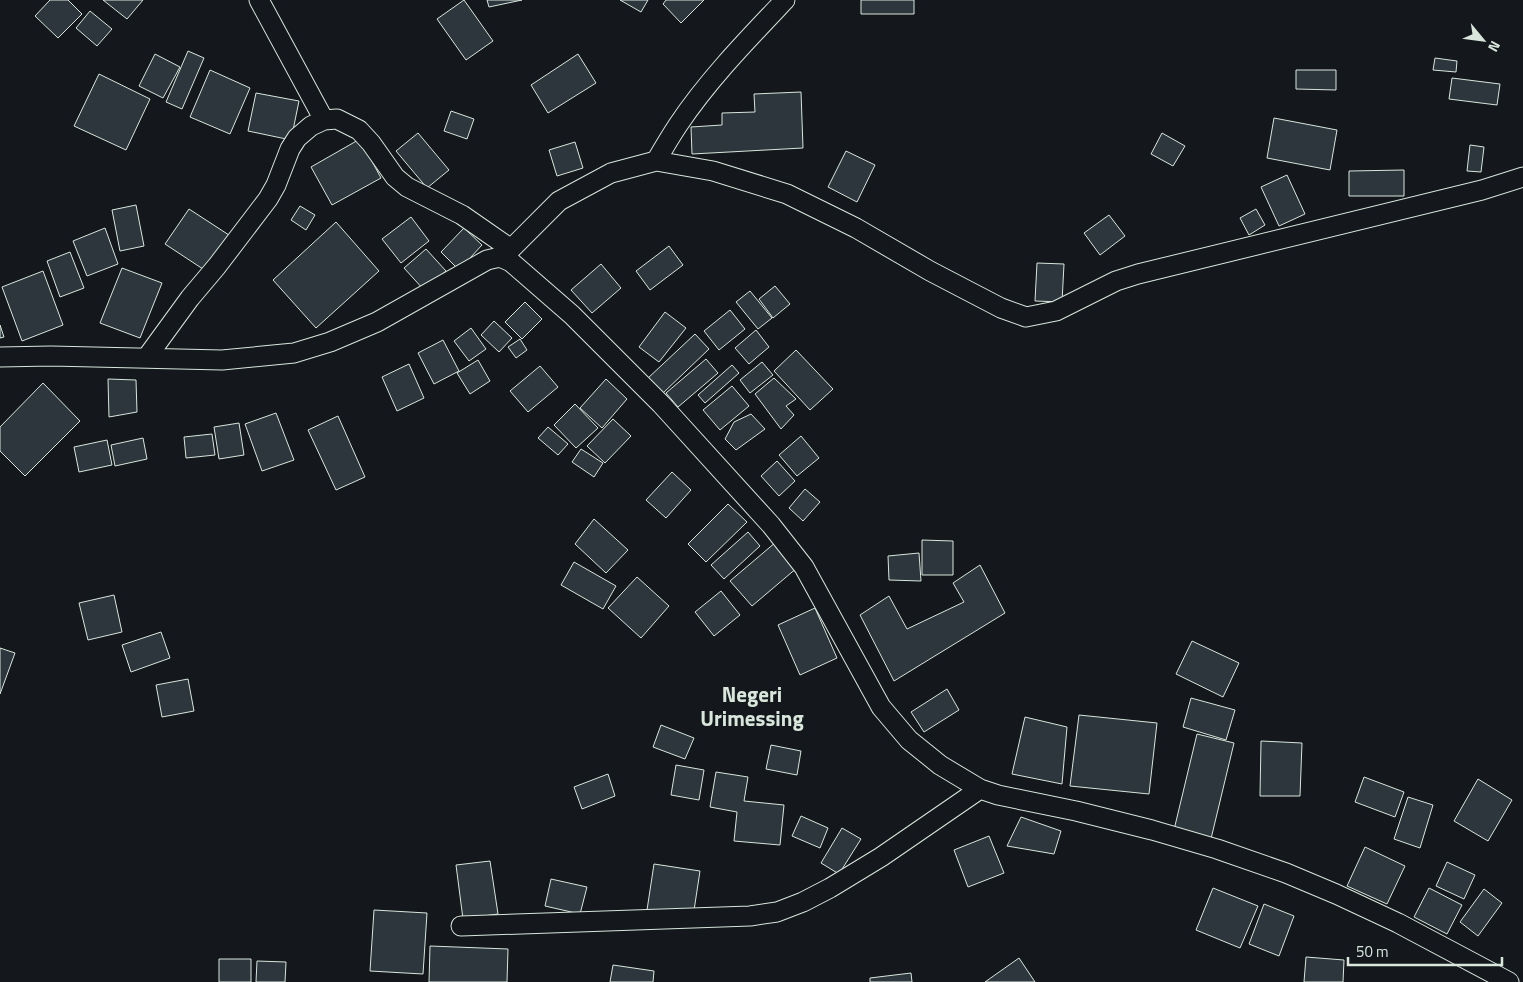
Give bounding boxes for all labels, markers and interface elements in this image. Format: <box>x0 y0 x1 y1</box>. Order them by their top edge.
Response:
north arrow <box>1458 15 1508 65</box>
text: N <box>1483 37 1506 56</box>
district label: Negeri Urimessing <box>700 678 804 734</box>
scale bar <box>1348 934 1502 966</box>
text: 50 m <box>1356 940 1389 963</box>

